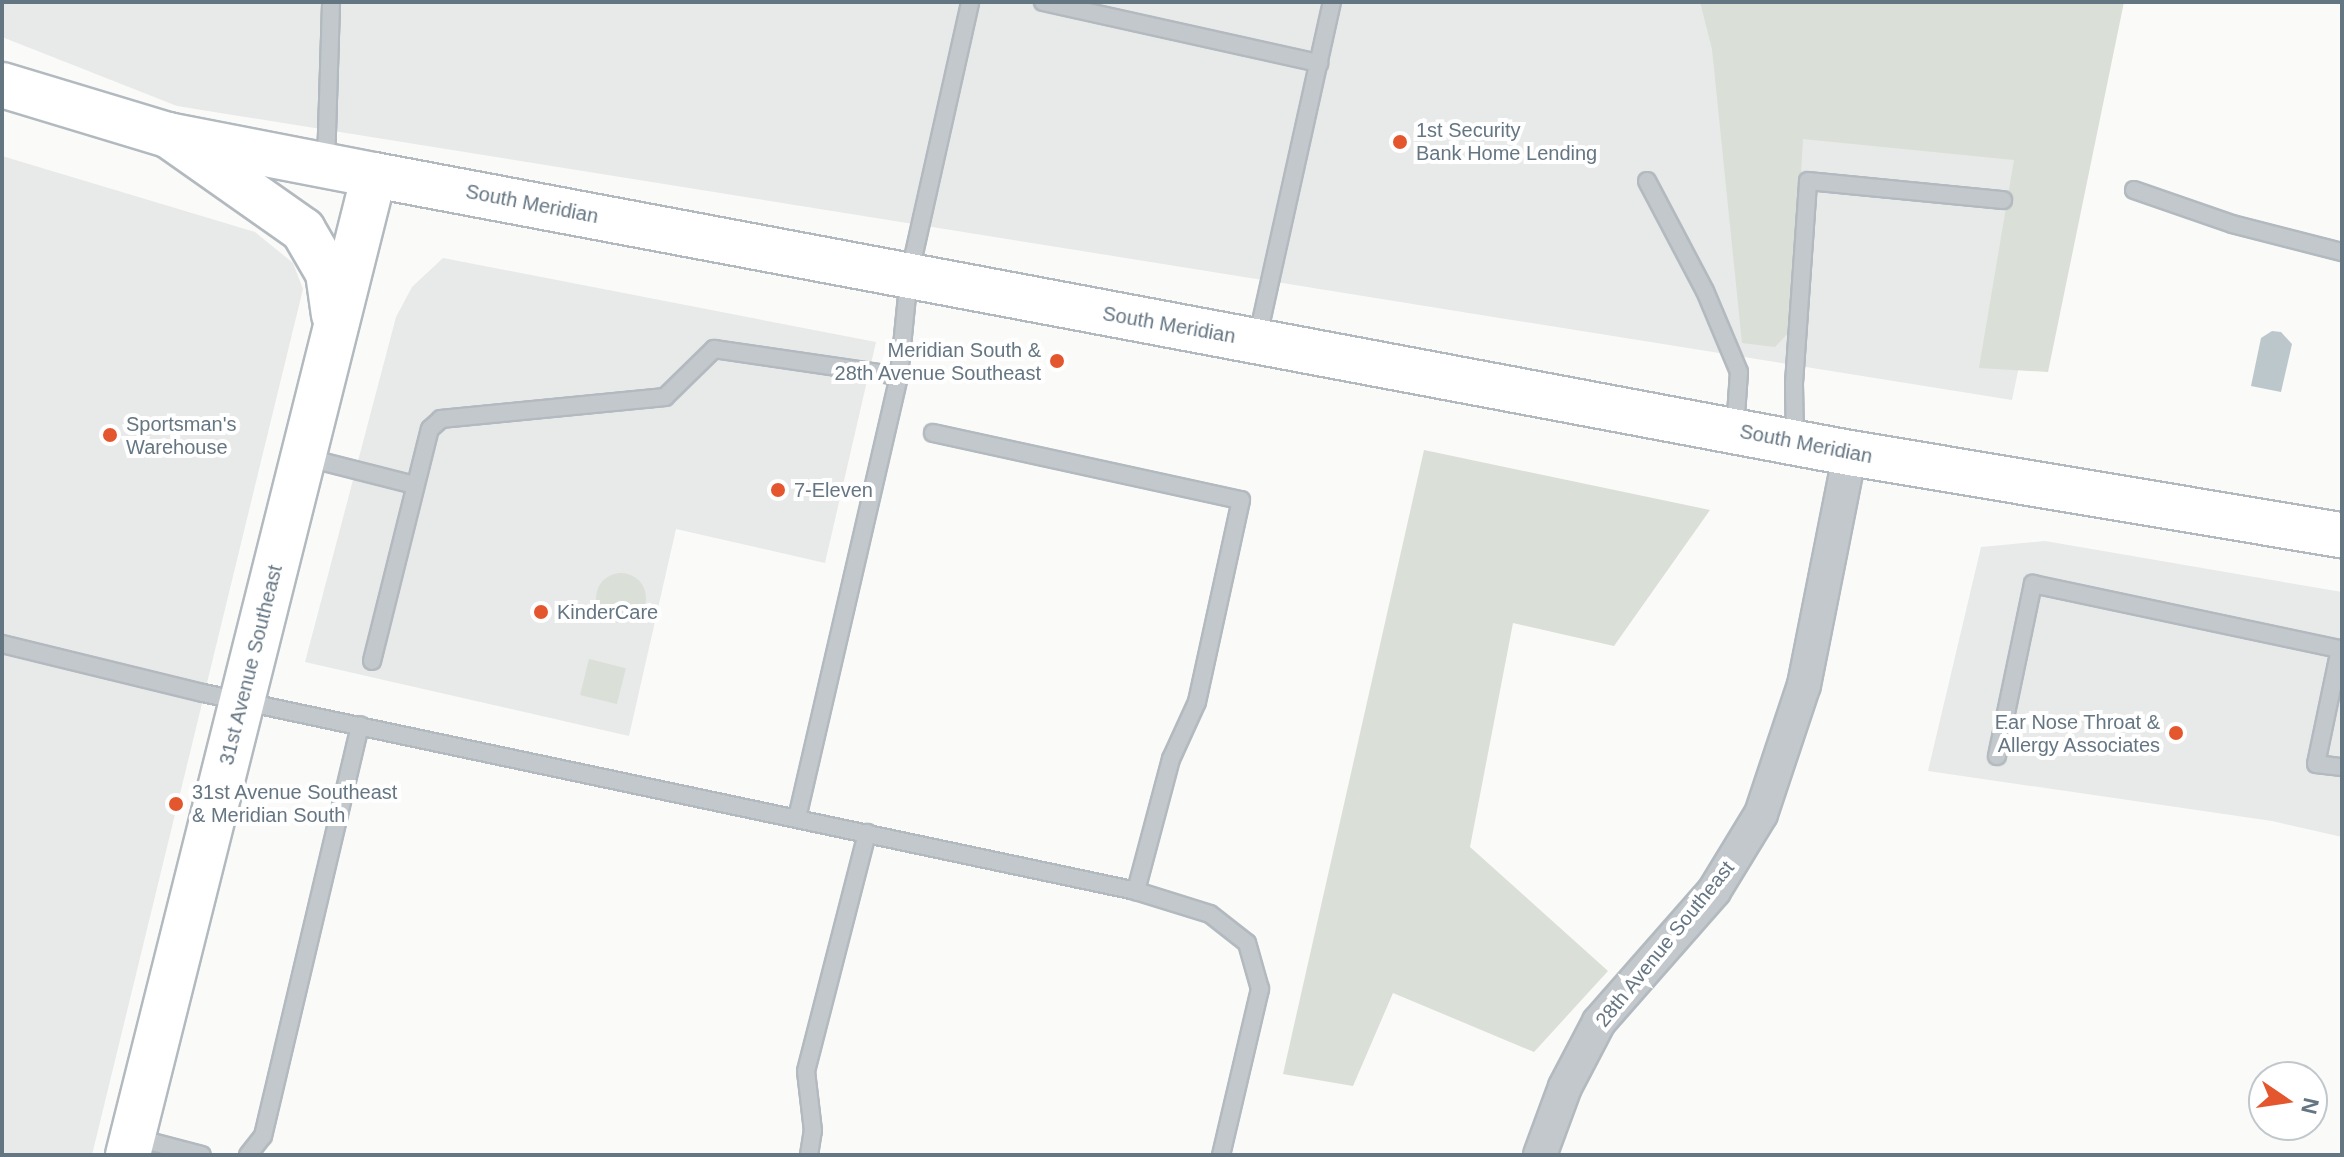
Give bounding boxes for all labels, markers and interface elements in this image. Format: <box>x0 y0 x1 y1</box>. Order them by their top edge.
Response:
place label: 1st Security Bank Home Lending <box>1416 118 1597 165</box>
marker: 1st Security Bank Home Lending <box>1391 133 1409 151</box>
street label: South Meridian <box>464 179 600 229</box>
street label: South Meridian <box>1101 302 1237 348</box>
place label: Meridian South & 28th Avenue Southeast <box>833 338 1041 385</box>
marker: Meridian South & 28th Avenue Southeast <box>1048 352 1066 370</box>
place label: Sportsman's Warehouse <box>126 412 237 459</box>
street label: South Meridian <box>1738 419 1874 469</box>
marker: Sportsman's Warehouse <box>101 426 119 444</box>
place label: 7-Eleven <box>794 478 873 502</box>
marker: 7-Eleven <box>769 481 787 499</box>
street label: 31st Avenue Southeast <box>214 562 288 768</box>
place label: KinderCare <box>557 600 658 624</box>
marker: KinderCare <box>532 603 550 621</box>
place label: Ear Nose Throat & Allergy Associates <box>1994 710 2160 757</box>
marker: Ear Nose Throat & Allergy Associates <box>2167 724 2185 742</box>
place label: 31st Avenue Southeast & Meridian South <box>192 780 398 827</box>
marker: 31st Avenue Southeast & Meridian South <box>167 795 185 813</box>
street label: 28th Avenue Southeast <box>1590 856 1740 1032</box>
north arrow <box>2248 1061 2328 1141</box>
text: N <box>2296 1096 2324 1117</box>

